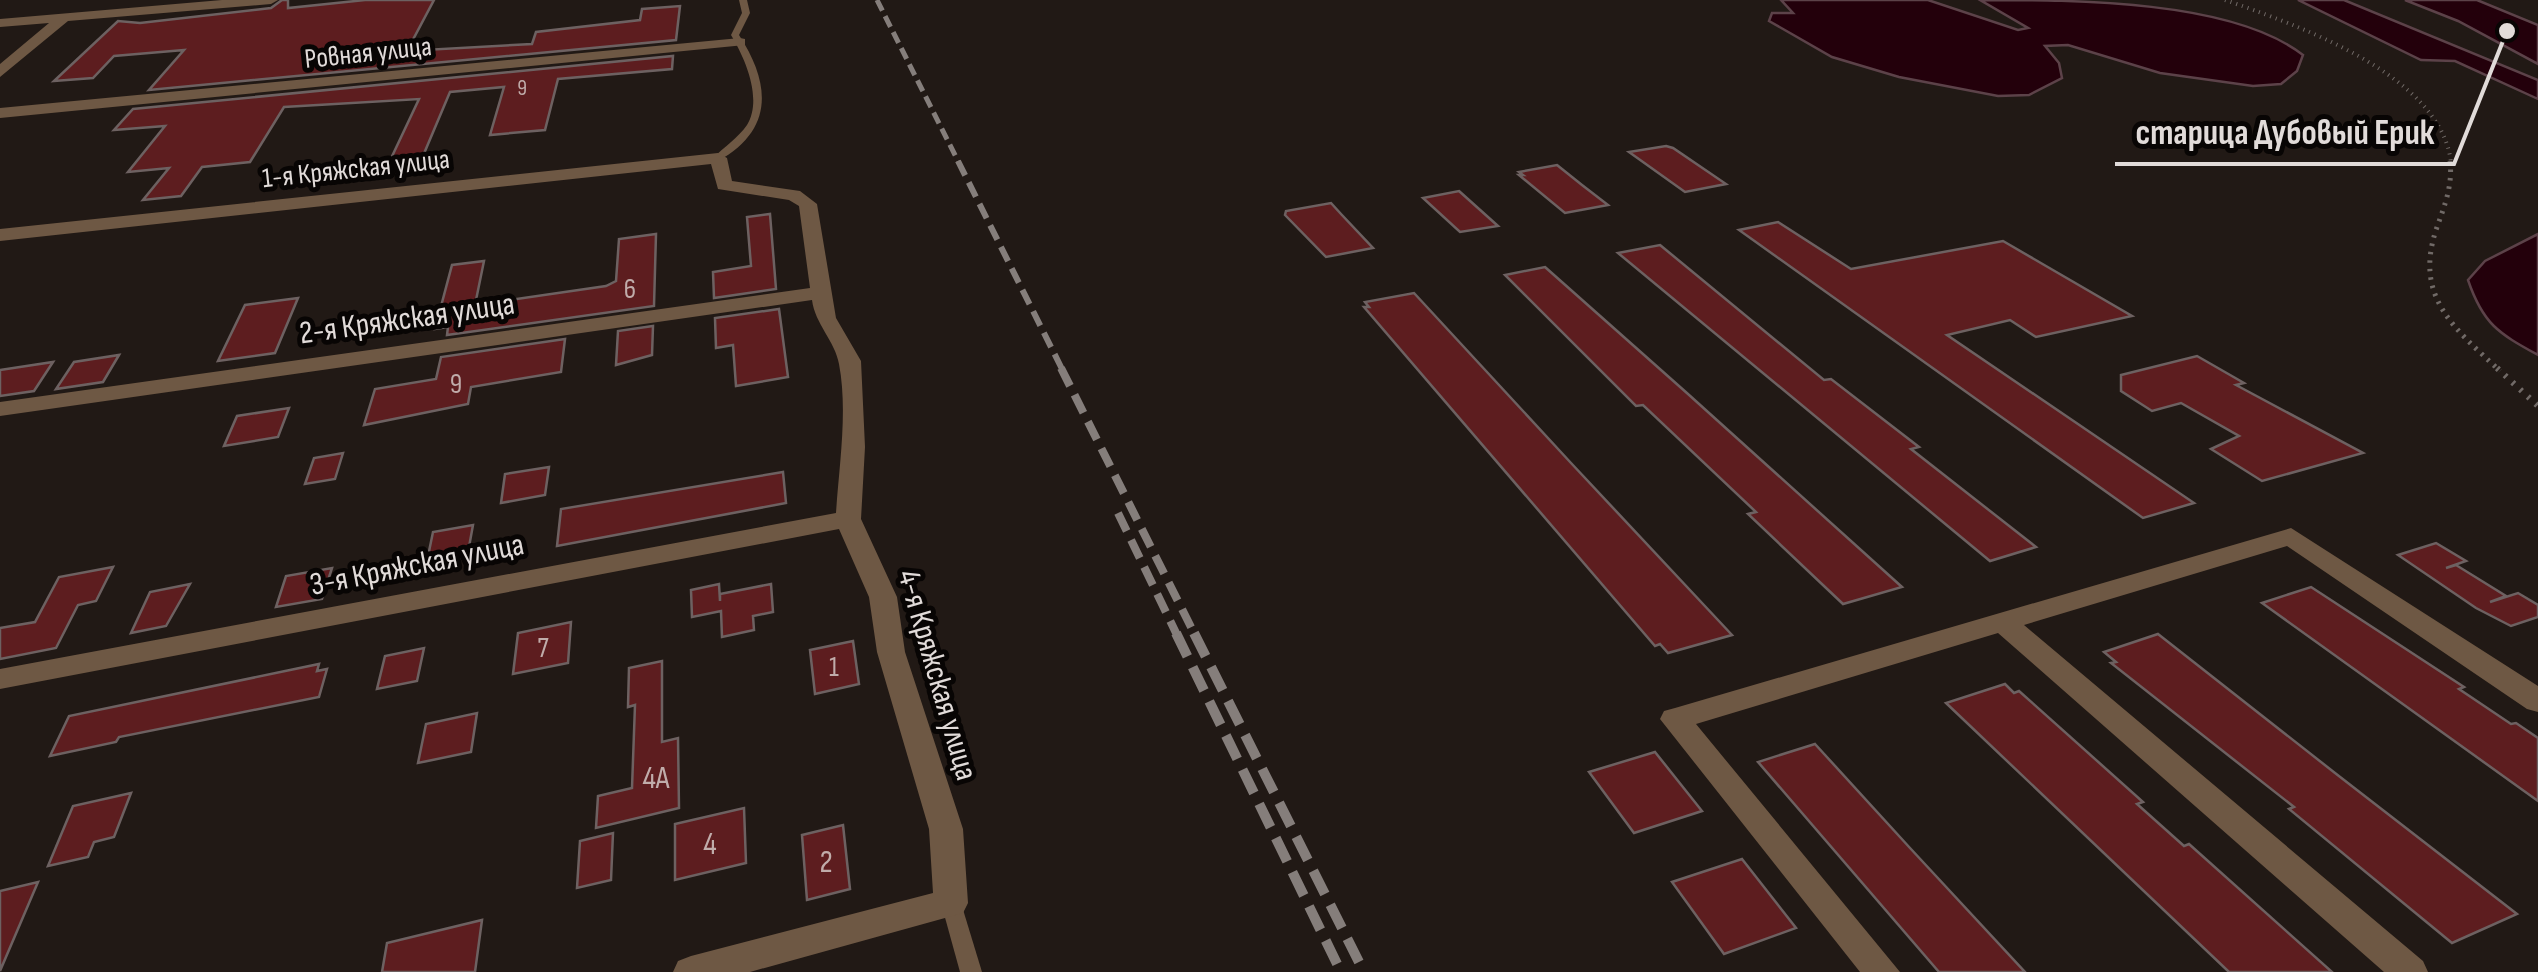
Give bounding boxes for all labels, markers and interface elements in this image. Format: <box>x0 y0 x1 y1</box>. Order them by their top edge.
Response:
street label: Ровная улица <box>303 30 433 76</box>
house number: 9 <box>517 75 527 102</box>
callout: старица Дубовый Ерик <box>2115 99 2454 164</box>
text: старица Дубовый Ерик <box>2136 112 2435 155</box>
street label: 1-я Кряжская улица <box>261 143 451 195</box>
house number: 6 <box>624 273 636 306</box>
street label: 2-я Кряжская улица <box>297 285 517 353</box>
house number: 9 <box>450 368 462 401</box>
street label: 3-я Кряжская улица <box>307 525 527 605</box>
street label: 4-я Кряжская улица <box>888 565 986 785</box>
house number: 7 <box>537 632 549 665</box>
house number: 1 <box>829 651 839 684</box>
house number: 4А <box>642 759 670 798</box>
house number: 4 <box>703 825 717 864</box>
house number: 2 <box>819 843 833 882</box>

